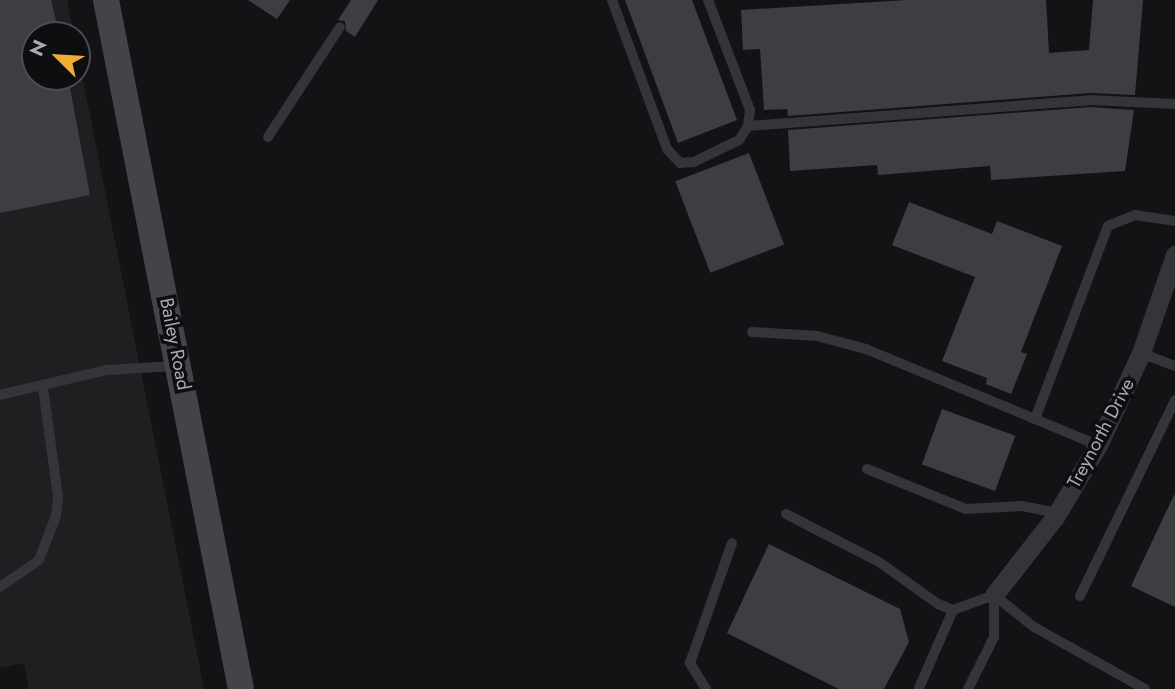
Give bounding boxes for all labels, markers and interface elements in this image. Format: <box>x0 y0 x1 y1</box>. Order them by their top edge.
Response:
north arrow <box>21 21 91 91</box>
text: N <box>23 36 54 60</box>
street label: Bailey Road <box>155 296 195 392</box>
street label: Treynorth Drive <box>1063 374 1139 492</box>

